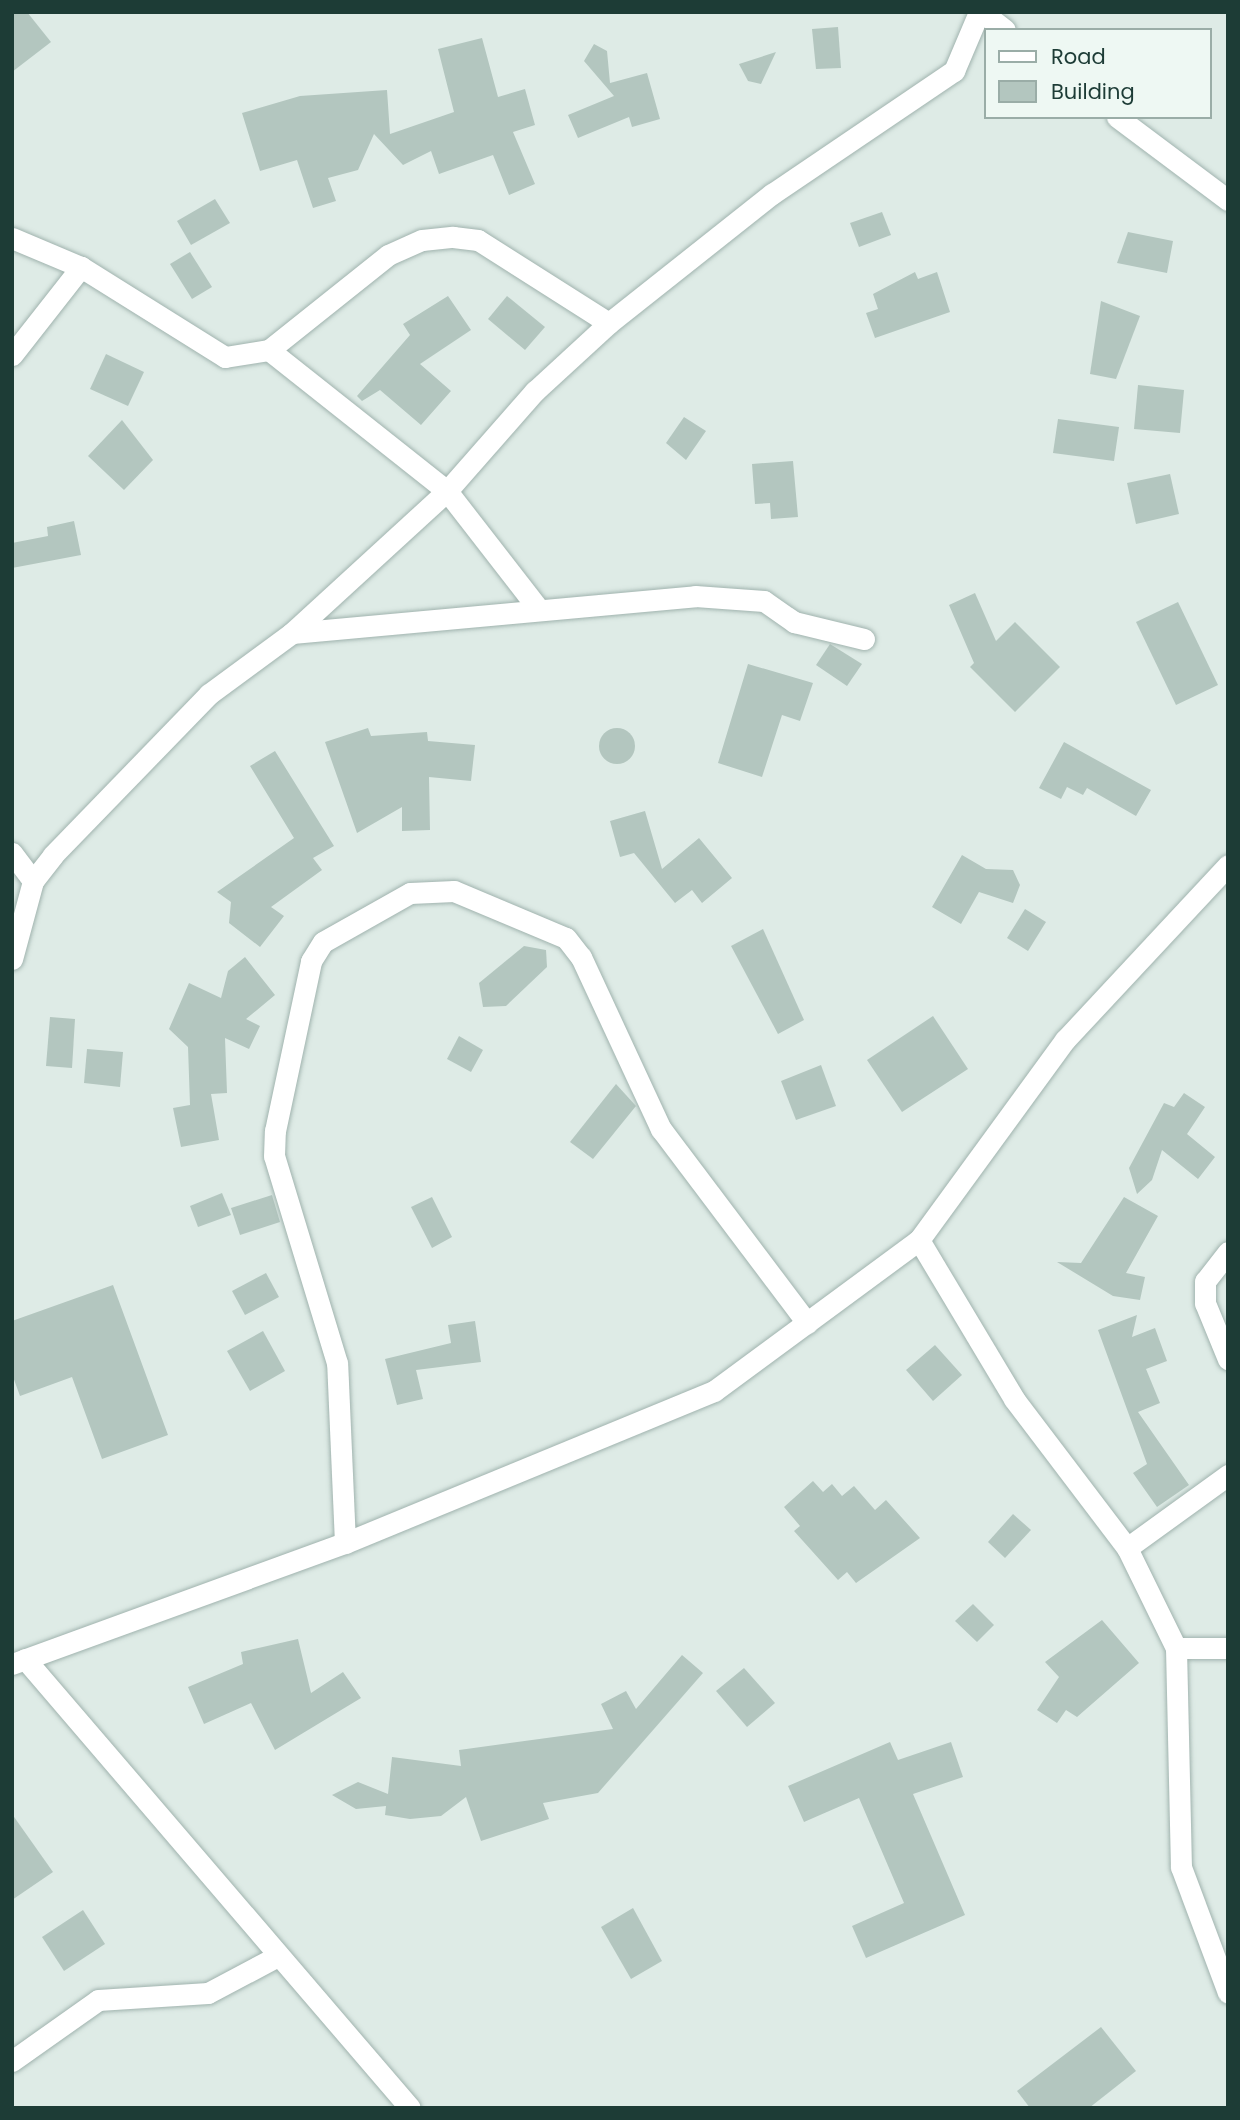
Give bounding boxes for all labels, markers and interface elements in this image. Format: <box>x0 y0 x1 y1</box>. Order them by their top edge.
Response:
legend <box>984 28 1212 119</box>
text: Road <box>1051 42 1106 71</box>
text: Building <box>1051 77 1135 106</box>

